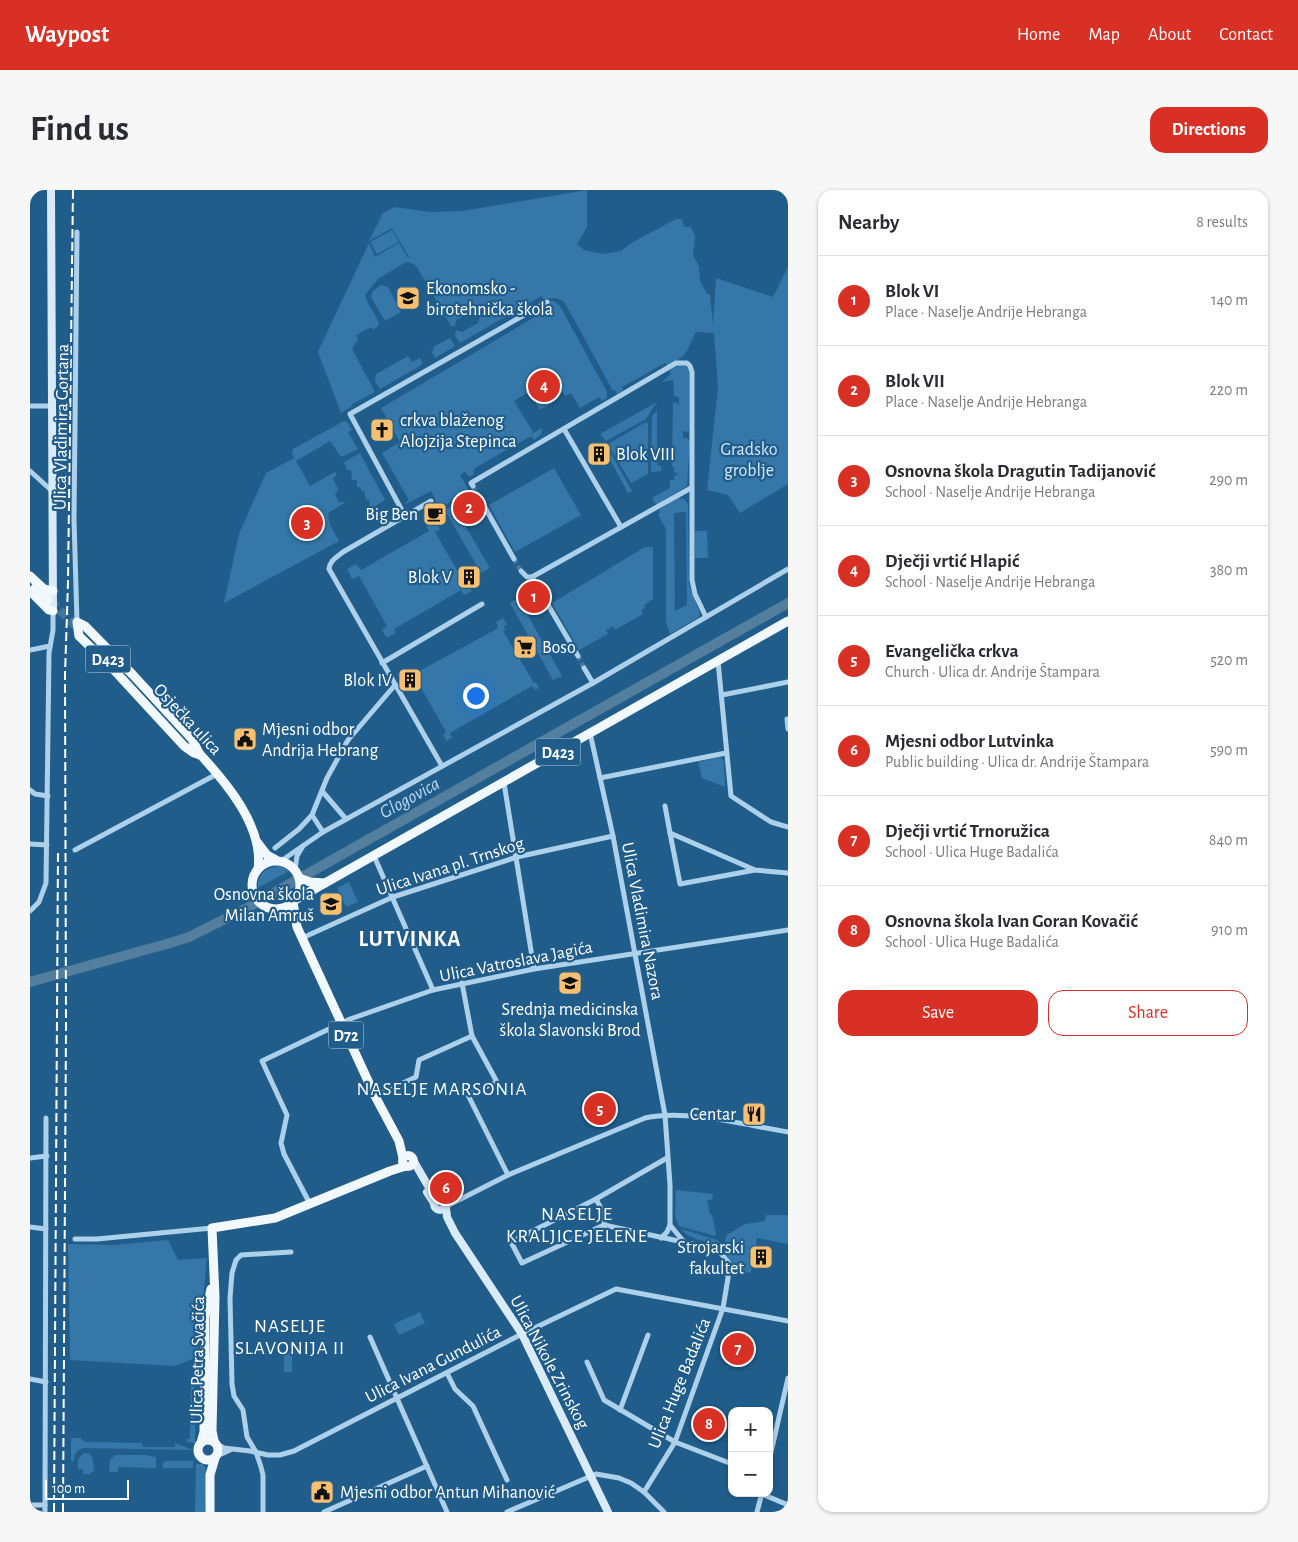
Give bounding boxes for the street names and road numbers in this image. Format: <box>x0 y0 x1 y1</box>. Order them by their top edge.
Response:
street label: Ulica Vladimira Gortana <box>52 344 72 510</box>
road number: D423 <box>86 646 130 672</box>
street label: Osječka ulica <box>150 681 225 759</box>
road number: D423 <box>536 738 580 766</box>
street label: Ulica Ivana pl. Trnskog <box>374 835 527 899</box>
street label: Ulica Vladimira Nazora <box>618 841 666 1002</box>
street label: Ulica Vatroslava Jagića <box>438 938 594 986</box>
road number: D72 <box>328 1022 364 1048</box>
street label: Ulica Nikole Zrinskog <box>506 1293 592 1432</box>
street label: Ulica Petra Svačića <box>188 1296 208 1424</box>
street label: Ulica Huge Badalića <box>646 1316 714 1451</box>
street label: Ulica Ivana Gundulića <box>363 1323 504 1407</box>

